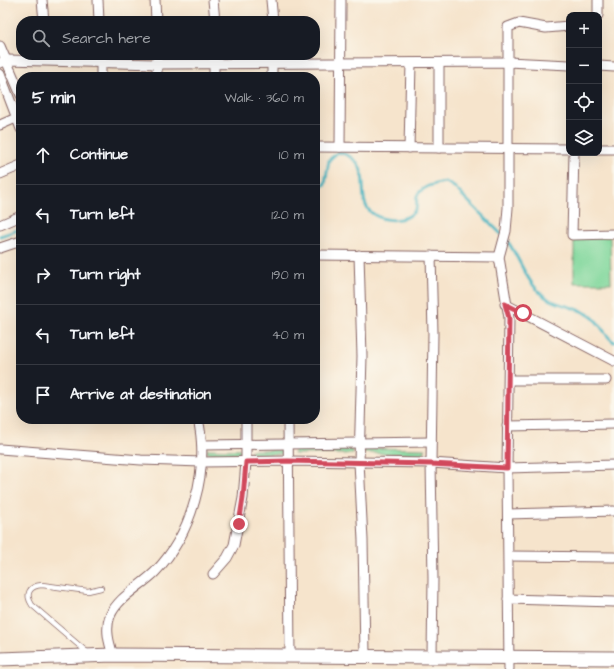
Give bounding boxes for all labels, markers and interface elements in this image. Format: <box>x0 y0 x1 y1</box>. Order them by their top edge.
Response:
map controls <box>566 12 602 156</box>
button: + <box>566 12 602 48</box>
search box <box>16 16 320 60</box>
icon: search <box>30 27 52 49</box>
text: Search here <box>62 28 151 49</box>
button: − <box>566 48 602 84</box>
button: locate <box>566 84 602 120</box>
text: 5 min <box>32 86 75 110</box>
text: Walk · 360 m <box>225 89 304 107</box>
button: layers <box>566 120 602 156</box>
icon: ahead <box>32 144 54 166</box>
text: Continue <box>70 144 128 165</box>
text: 10 m <box>279 146 304 164</box>
icon: left <box>32 204 54 226</box>
text: Turn left <box>70 204 134 225</box>
text: 120 m <box>271 206 304 224</box>
icon: right <box>32 264 54 286</box>
text: Turn right <box>70 264 141 285</box>
text: 190 m <box>271 266 304 284</box>
route start <box>514 304 532 322</box>
icon: left <box>32 324 54 346</box>
text: Turn left <box>70 324 134 345</box>
text: 40 m <box>272 326 304 344</box>
icon: arrive <box>32 384 54 406</box>
text: Arrive at destination <box>70 384 211 405</box>
route end <box>230 515 248 533</box>

